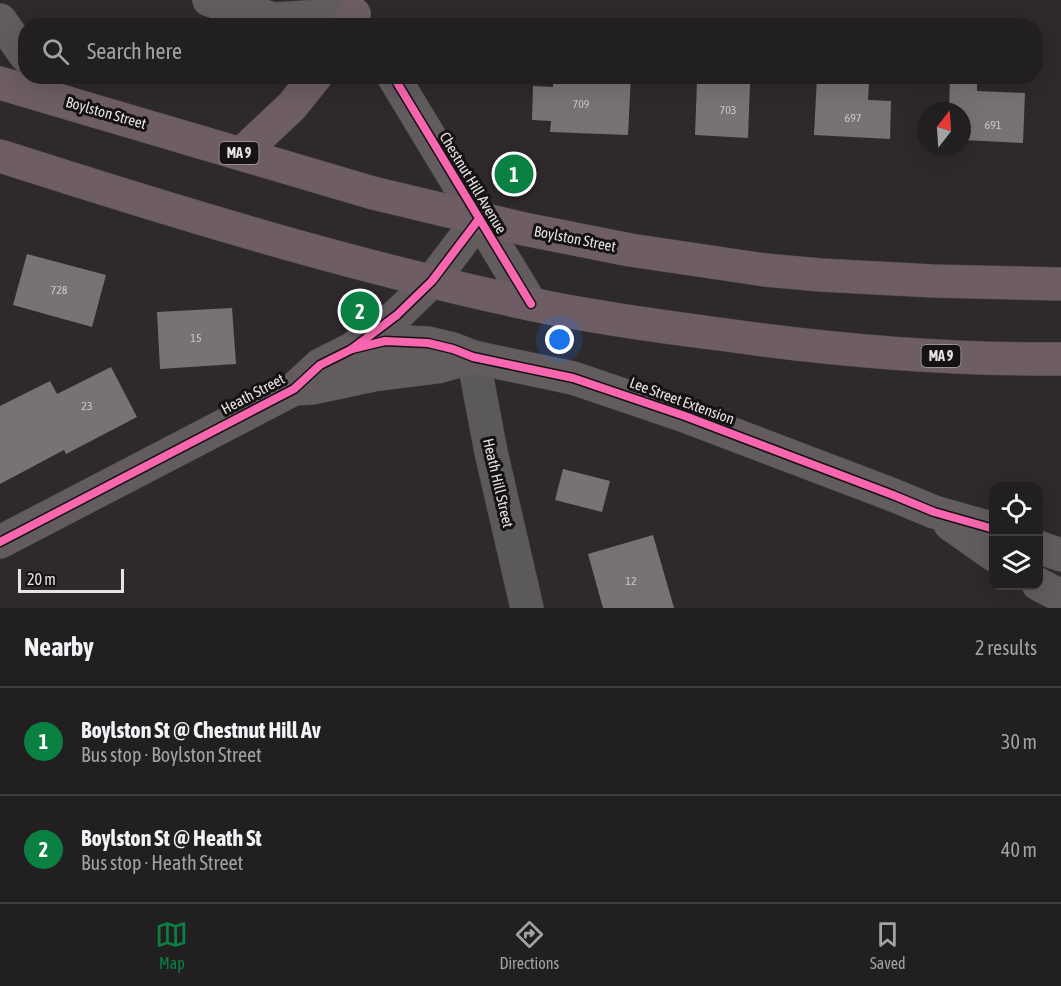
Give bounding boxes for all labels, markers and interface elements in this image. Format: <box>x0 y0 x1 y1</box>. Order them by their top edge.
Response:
search box <box>18 18 1043 84</box>
icon: search <box>39 35 72 68</box>
text: Search here <box>87 38 182 64</box>
street label: Boylston Street <box>64 93 148 132</box>
house number: 709 <box>573 97 590 111</box>
north arrow <box>917 102 971 156</box>
house number: 703 <box>720 103 736 117</box>
house number: 697 <box>845 111 862 125</box>
house number: 691 <box>985 118 1002 132</box>
street label: Chestnut Hill Avenue <box>437 129 510 237</box>
road number: MA 9 <box>220 142 258 164</box>
pin: 1 <box>494 152 534 196</box>
street label: Boylston Street <box>533 222 617 255</box>
house number: 728 <box>51 283 68 297</box>
pin: 2 <box>340 288 380 334</box>
your location <box>545 325 574 354</box>
house number: 15 <box>190 331 202 345</box>
road number: MA 9 <box>922 345 960 367</box>
street label: Heath Street <box>218 370 287 417</box>
street label: Lee Street Extension <box>628 374 737 427</box>
house number: 23 <box>81 399 93 413</box>
street label: Heath Hill Street <box>480 437 517 529</box>
map controls <box>989 482 1043 590</box>
button: locate <box>989 482 1043 536</box>
button: layers <box>989 536 1043 590</box>
scale bar <box>18 566 124 594</box>
text: 20 m <box>27 570 56 588</box>
house number: 12 <box>625 574 637 588</box>
text: Nearby <box>24 632 94 662</box>
text: 2 results <box>975 636 1037 659</box>
text: Boylston St @ Chestnut Hill Av <box>81 717 321 743</box>
text: 1 <box>39 730 48 753</box>
text: 30 m <box>1001 730 1037 753</box>
text: Bus stop · Boylston Street <box>81 743 262 766</box>
text: Boylston St @ Heath St <box>81 825 262 851</box>
text: 2 <box>39 838 48 861</box>
text: 40 m <box>1001 838 1037 861</box>
text: Bus stop · Heath Street <box>81 851 243 874</box>
tab: Map <box>155 918 188 972</box>
tab: Directions <box>499 918 559 972</box>
tab: Saved <box>870 918 905 972</box>

